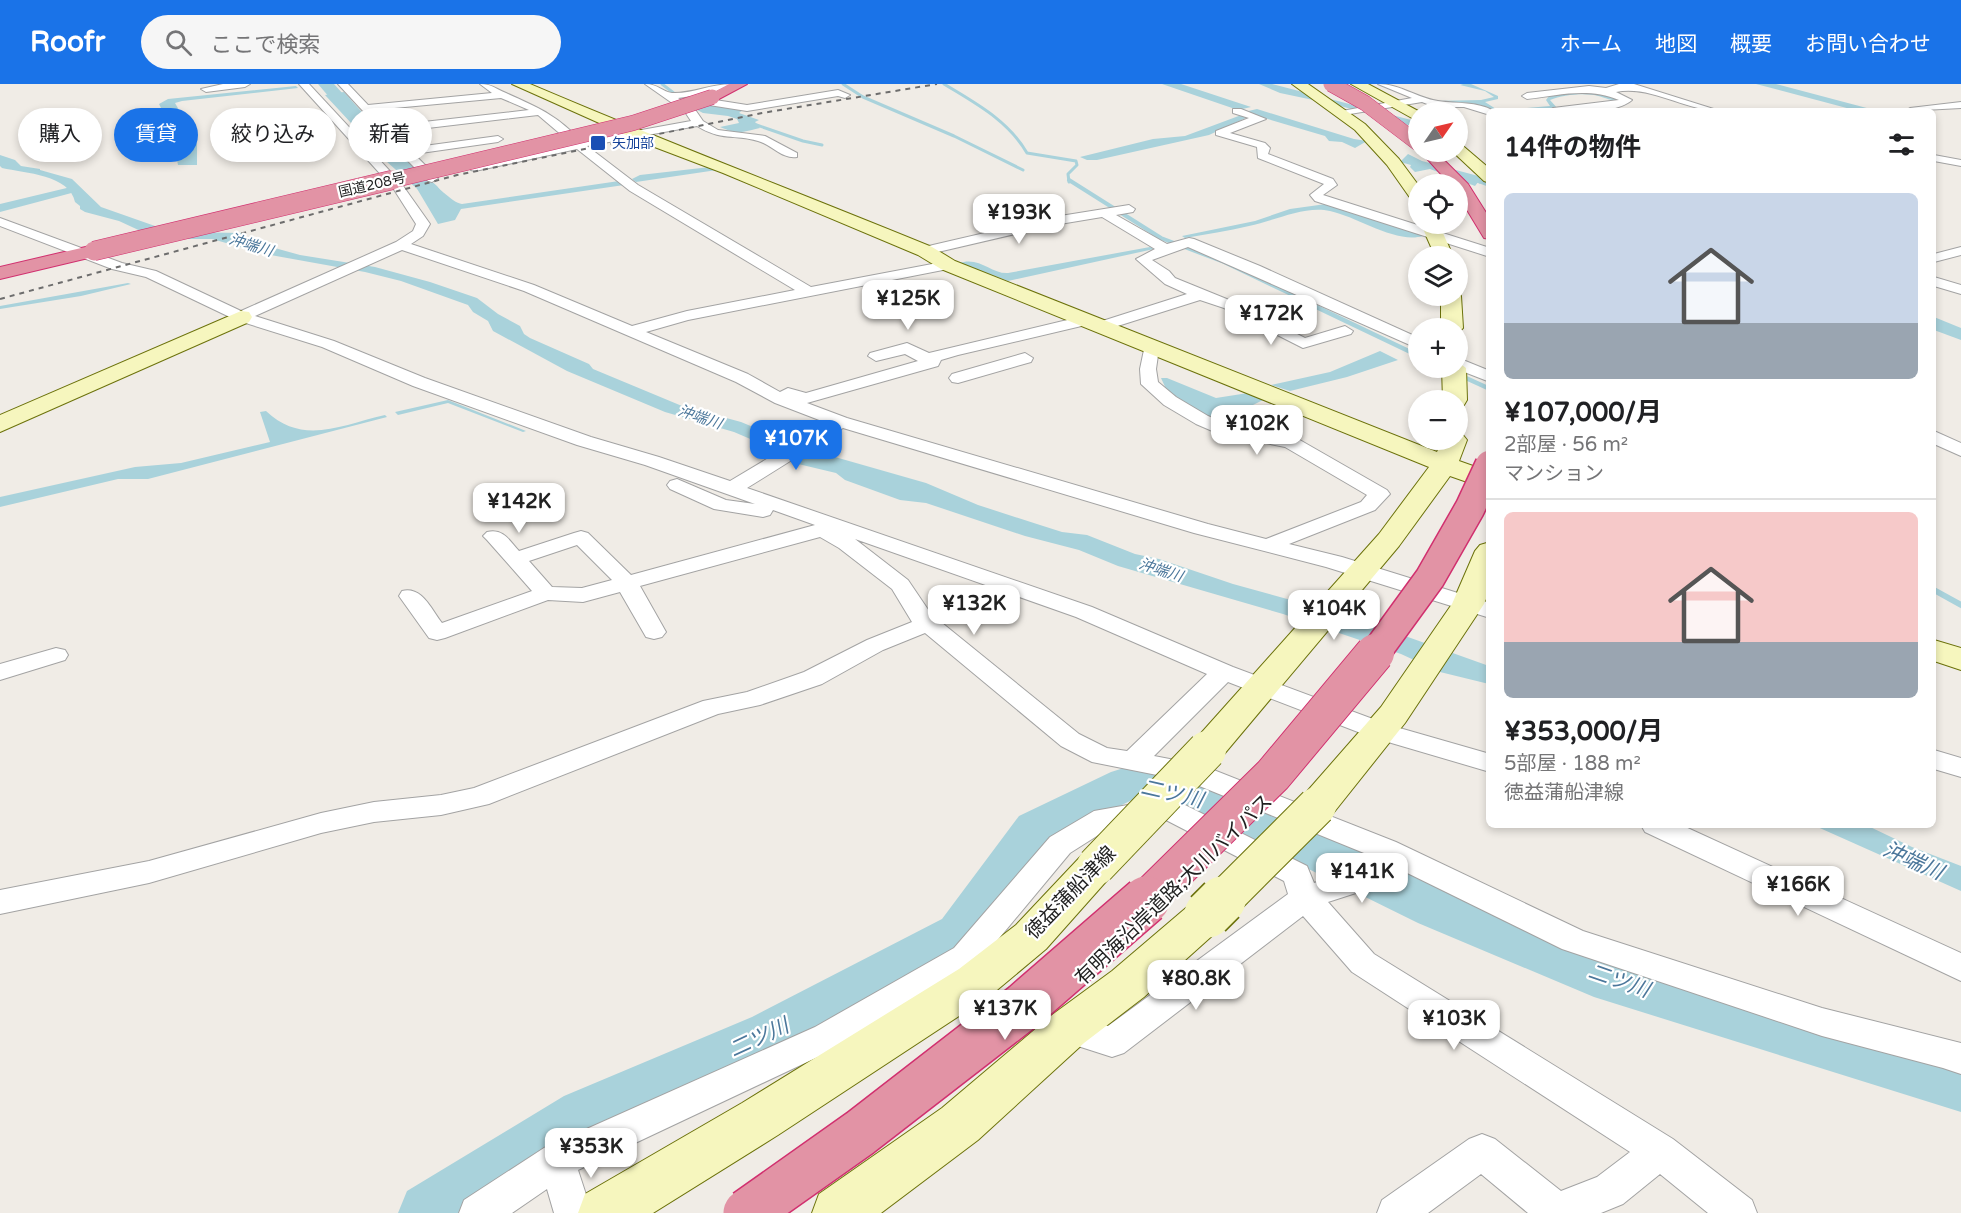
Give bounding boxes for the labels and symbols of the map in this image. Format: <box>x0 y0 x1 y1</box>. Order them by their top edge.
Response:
north arrow <box>1408 102 1468 162</box>
marker: 矢加部 <box>589 134 607 152</box>
place label: 矢加部 <box>612 135 654 152</box>
street label: 国道208号 <box>337 169 407 201</box>
pin: ¥193K <box>977 194 1061 245</box>
water label: 沖端川 <box>227 230 277 261</box>
pin: ¥125K <box>866 280 950 331</box>
pin: ¥172K <box>1229 295 1313 346</box>
water label: 沖端川 <box>676 401 726 433</box>
pin: ¥102K <box>1215 405 1299 456</box>
pin: ¥107K <box>754 420 838 471</box>
pin: ¥142K <box>477 483 561 534</box>
water label: 沖端川 <box>1137 554 1187 586</box>
pin: ¥132K <box>932 585 1016 636</box>
pin: ¥104K <box>1292 590 1376 641</box>
water label: 二ツ川 <box>1138 775 1207 814</box>
street label: 有明海沿岸道路;大川バイパス <box>1070 789 1278 991</box>
water label: 沖端川 <box>1879 837 1949 886</box>
street label: 徳益蒲船津線 <box>1021 842 1121 944</box>
pin: ¥141K <box>1320 853 1404 904</box>
pin: ¥166K <box>1756 866 1840 917</box>
water label: 二ツ川 <box>1585 959 1655 1004</box>
pin: ¥80.8K <box>1147 960 1245 1011</box>
pin: ¥137K <box>963 990 1047 1041</box>
pin: ¥103K <box>1412 1000 1496 1051</box>
water label: 二ツ川 <box>725 1013 795 1063</box>
pin: ¥353K <box>549 1128 633 1179</box>

